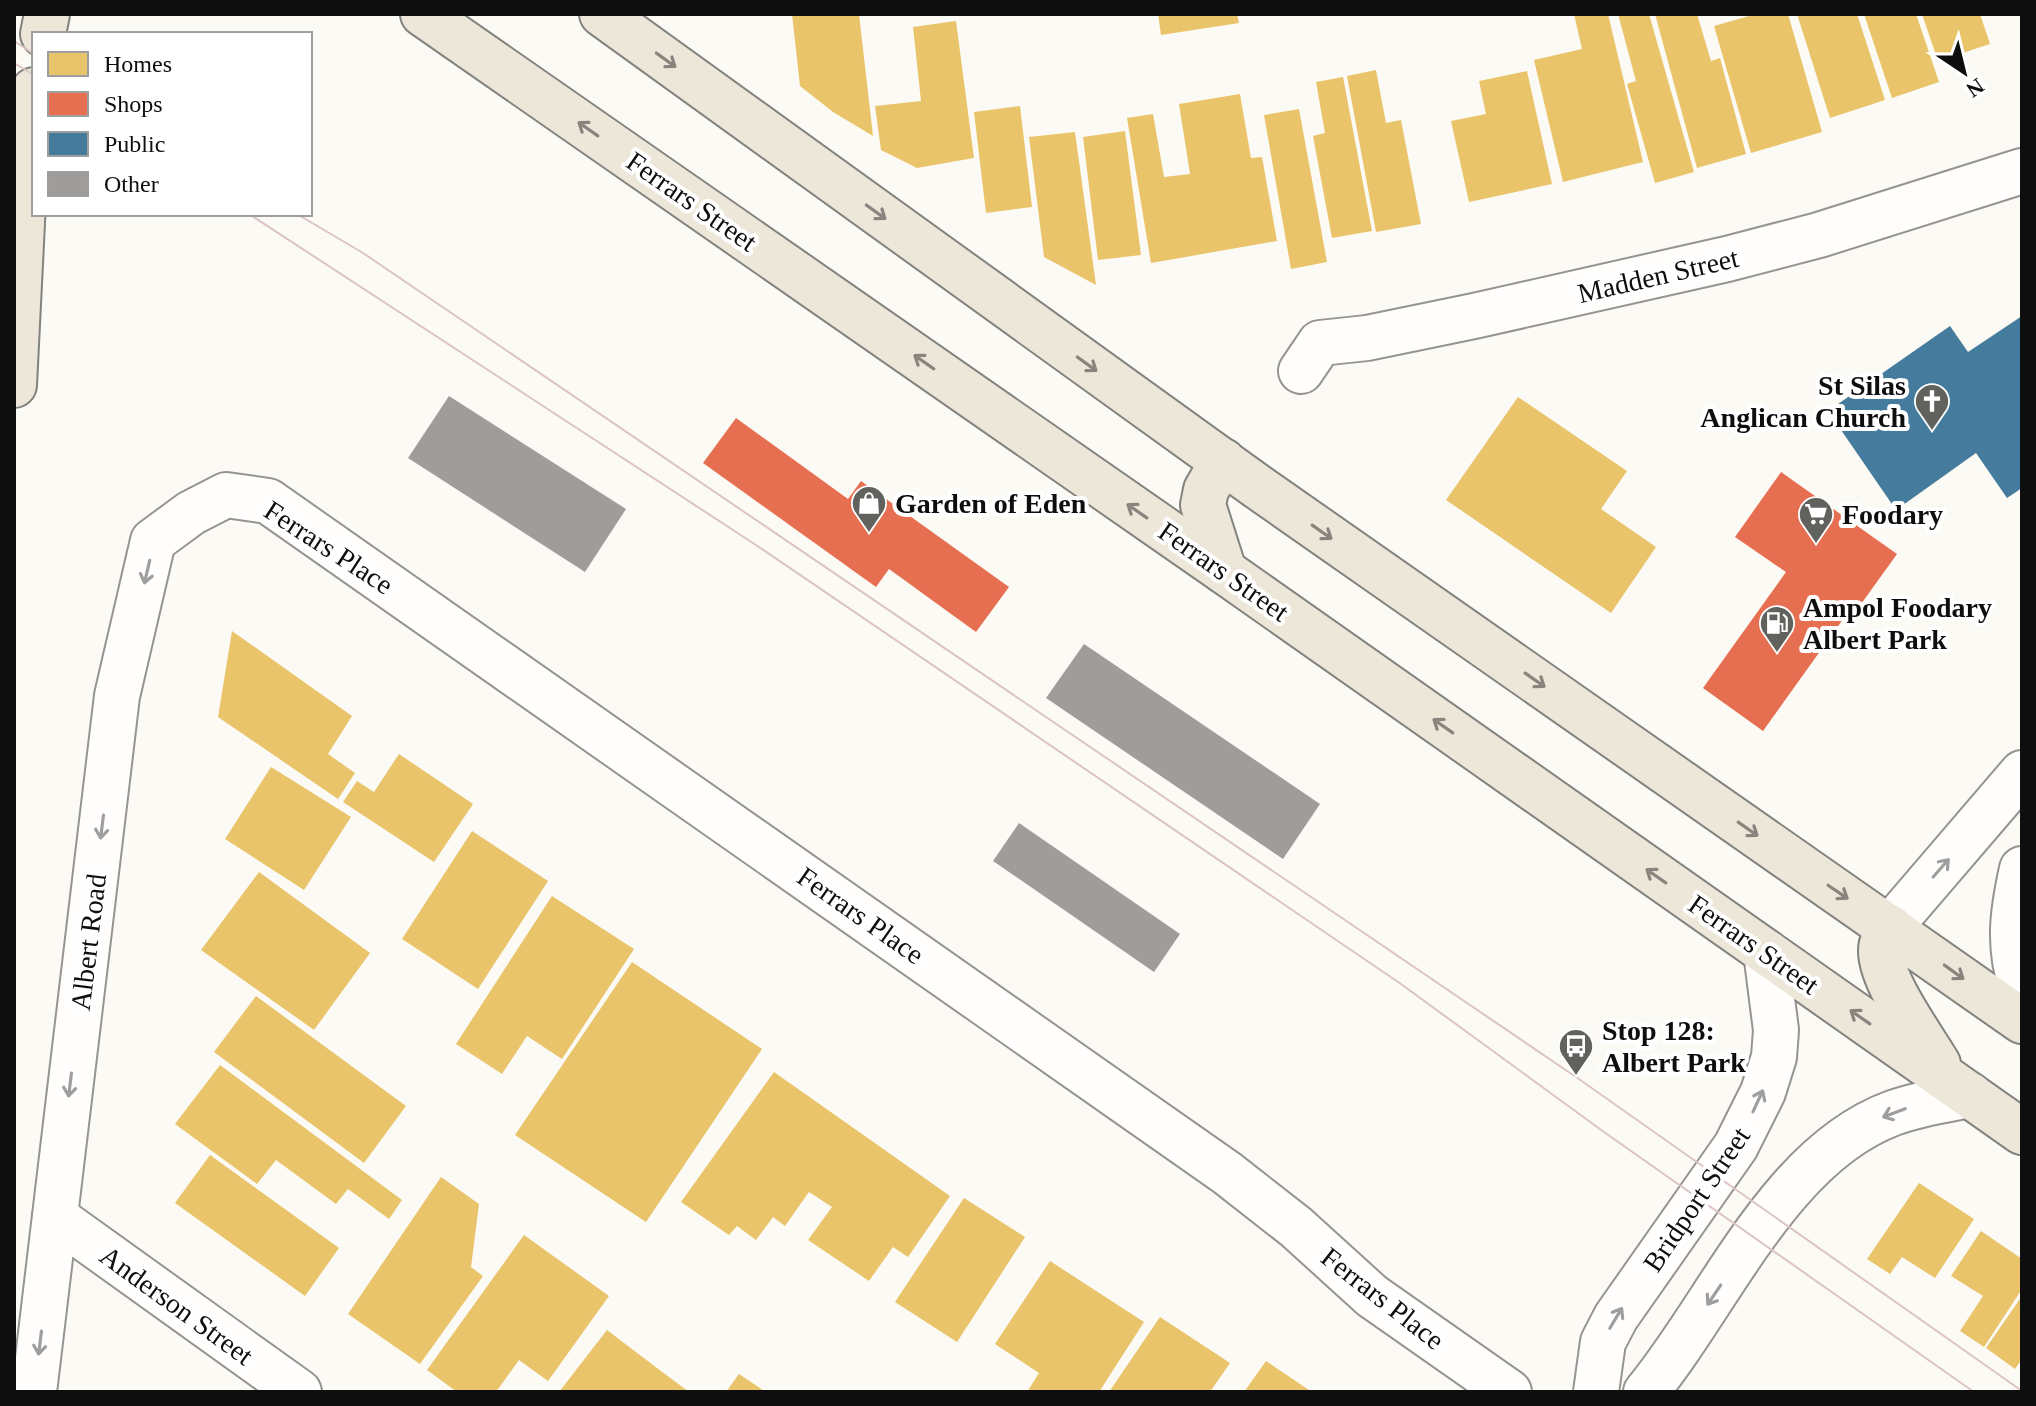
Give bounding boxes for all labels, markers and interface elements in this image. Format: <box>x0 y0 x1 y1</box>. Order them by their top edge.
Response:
legend <box>32 32 312 216</box>
north arrow <box>1924 32 2004 112</box>
text: Homes <box>104 51 172 77</box>
one-way arrow <box>654 51 676 68</box>
text: N <box>1961 73 1989 103</box>
text: Shops <box>104 91 163 117</box>
one-way arrow <box>578 121 600 137</box>
text: Public <box>104 131 165 157</box>
street label: Ferrars Street <box>621 145 763 258</box>
text: Other <box>104 171 159 197</box>
one-way arrow <box>865 203 887 220</box>
street label: Madden Street <box>1575 242 1742 309</box>
one-way arrow <box>913 354 935 370</box>
one-way arrow <box>1076 356 1098 372</box>
place label: St Silas Anglican Church <box>1700 370 1906 433</box>
church icon: St Silas Anglican Church <box>1913 382 1951 432</box>
shop icon: Garden of Eden <box>850 484 888 534</box>
place label: Garden of Eden <box>895 488 1087 519</box>
street label: Ferrars Place <box>259 494 399 600</box>
supermarket icon: Foodary <box>1797 495 1835 545</box>
place label: Foodary <box>1842 499 1943 530</box>
one-way arrow <box>1127 503 1149 519</box>
street label: Ferrars Street <box>1153 515 1295 628</box>
one-way arrow <box>1310 524 1332 540</box>
one-way arrow <box>138 558 153 584</box>
place label: Ampol Foodary Albert Park <box>1803 592 1992 655</box>
fuel station icon: Ampol Foodary Albert Park <box>1758 604 1796 654</box>
one-way arrow <box>1523 672 1545 689</box>
one-way arrow <box>1433 718 1455 734</box>
one-way arrow <box>94 813 109 840</box>
one-way arrow <box>1737 821 1758 838</box>
one-way arrow <box>1932 858 1950 878</box>
street label: Ferrars Place <box>792 861 930 970</box>
one-way arrow <box>1645 868 1667 884</box>
street label: Albert Road <box>65 872 112 1012</box>
one-way arrow <box>1827 884 1849 900</box>
street label: Ferrars Street <box>1683 888 1825 1001</box>
one-way arrow <box>1942 964 1964 981</box>
one-way arrow <box>1849 1009 1871 1025</box>
place label: Stop 128: Albert Park <box>1602 1015 1746 1078</box>
bus stop icon: Stop 128: Albert Park <box>1557 1027 1595 1077</box>
one-way arrow <box>63 1071 78 1098</box>
one-way arrow <box>1752 1089 1767 1114</box>
one-way arrow <box>1882 1107 1907 1121</box>
street label: Bridport Street <box>1637 1121 1756 1277</box>
street label: Anderson Street <box>94 1240 259 1371</box>
street label: Ferrars Place <box>1315 1241 1450 1356</box>
one-way arrow <box>1706 1283 1722 1305</box>
one-way arrow <box>1609 1307 1625 1330</box>
one-way arrow <box>32 1330 47 1356</box>

